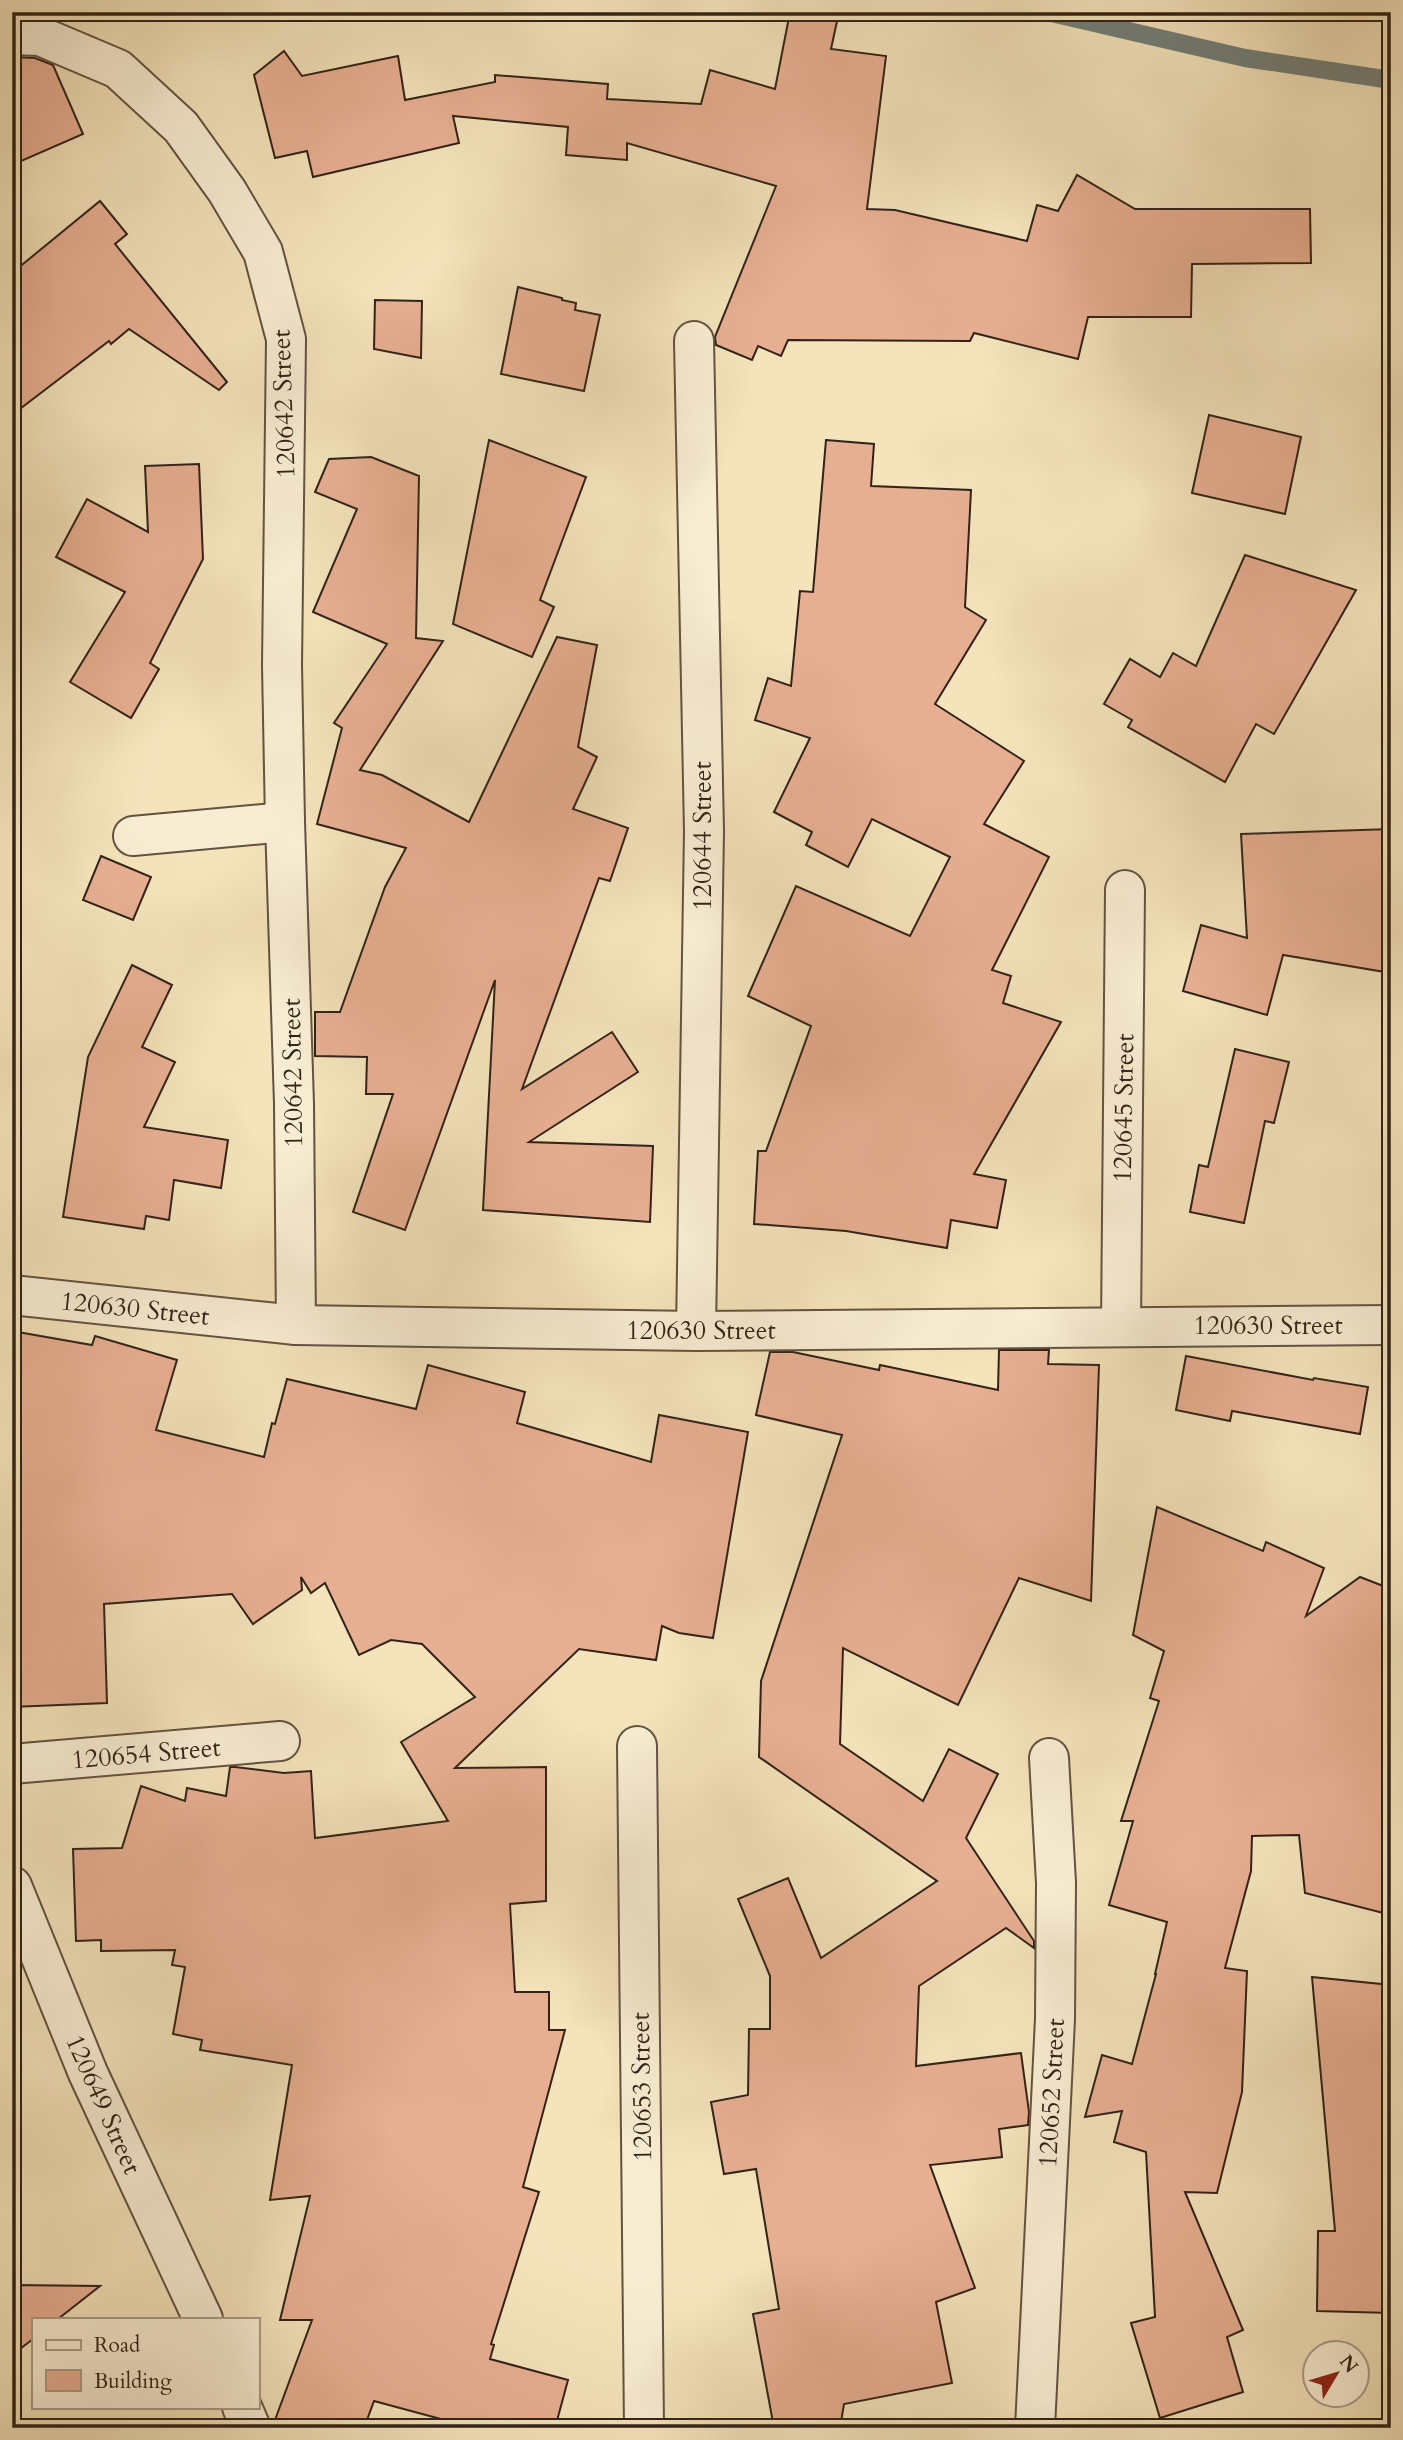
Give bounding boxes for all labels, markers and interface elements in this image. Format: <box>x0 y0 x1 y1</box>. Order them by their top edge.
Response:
street label: 120642 Street <box>263 329 304 479</box>
street label: 120644 Street <box>685 761 720 911</box>
street label: 120642 Street <box>274 998 311 1148</box>
street label: 120645 Street <box>1105 1033 1142 1183</box>
street label: 120630 Street <box>59 1283 211 1334</box>
street label: 120630 Street <box>1193 1308 1343 1343</box>
street label: 120630 Street <box>626 1313 776 1348</box>
street label: 120654 Street <box>70 1730 222 1777</box>
street label: 120653 Street <box>623 2012 660 2162</box>
street label: 120652 Street <box>1030 2017 1073 2169</box>
street label: 120649 Street <box>57 2029 150 2180</box>
legend <box>32 2318 259 2408</box>
text: Road <box>94 2331 140 2360</box>
north arrow <box>1302 2338 1372 2408</box>
text: N <box>1333 2350 1364 2379</box>
text: Building <box>94 2367 172 2396</box>

